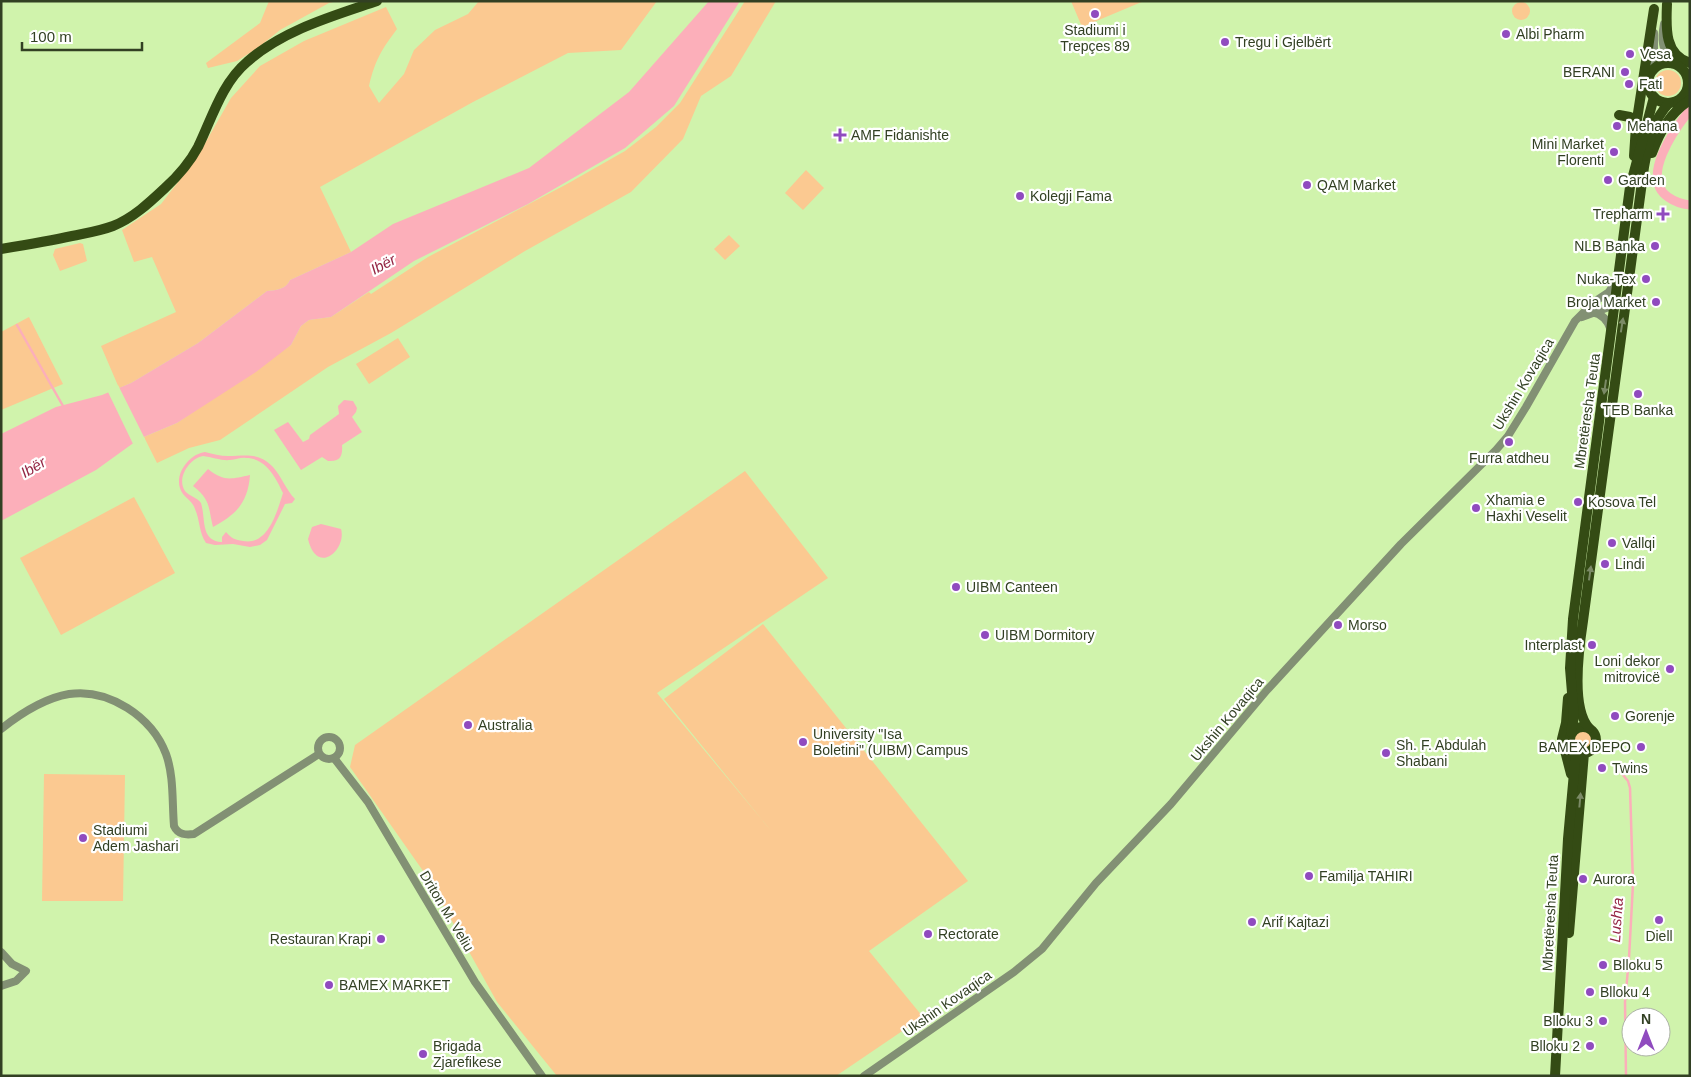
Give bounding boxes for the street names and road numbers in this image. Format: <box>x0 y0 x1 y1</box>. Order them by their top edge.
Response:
street label: Ukshin Kovaqica <box>1489 335 1557 433</box>
street label: Mbretëresha Teuta <box>1571 352 1603 470</box>
street label: Ukshin Kovaqica <box>1187 674 1267 764</box>
street label: Mbretëresha Teuta <box>1539 854 1561 972</box>
street label: Driton M. Veliu <box>417 868 477 954</box>
street label: Ukshin Kovaqica <box>900 966 994 1039</box>

